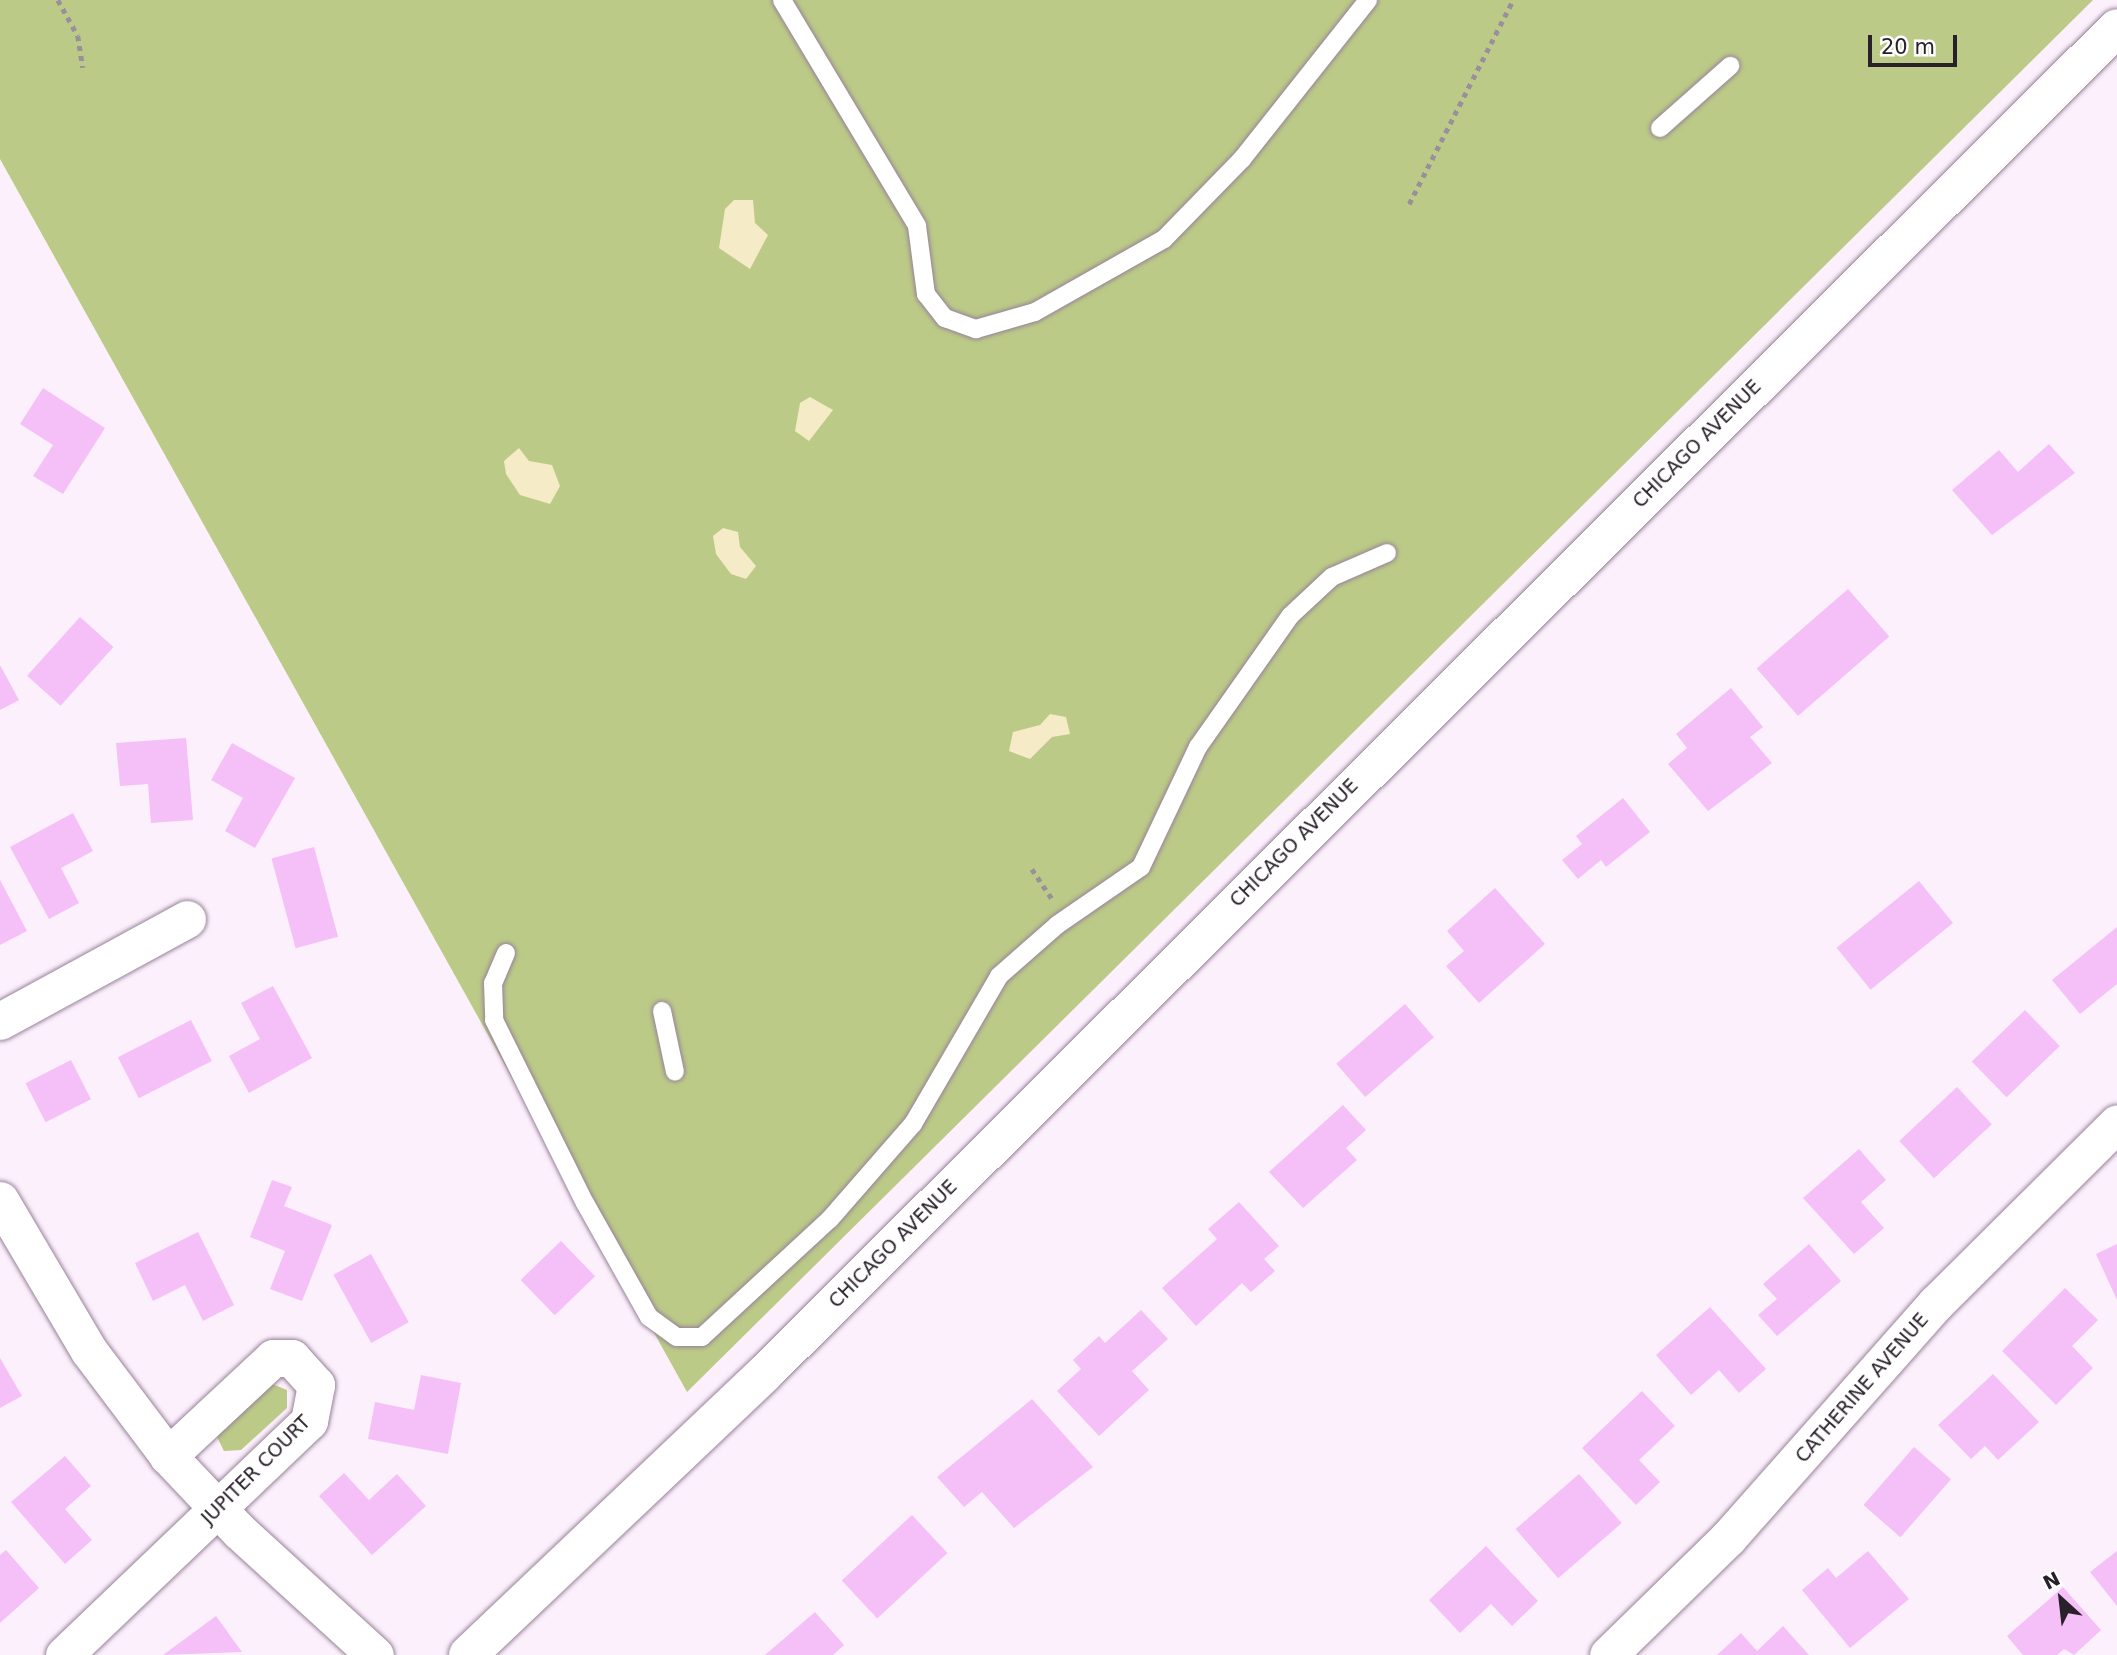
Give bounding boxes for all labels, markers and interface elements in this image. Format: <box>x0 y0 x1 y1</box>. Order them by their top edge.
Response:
scale bar <box>1872 21 1961 65</box>
text: 20 m <box>1881 35 1935 59</box>
street label: CHICAGO AVENUE <box>1628 375 1766 513</box>
street label: CHICAGO AVENUE <box>1225 774 1363 912</box>
street label: CHICAGO AVENUE <box>824 1175 962 1313</box>
street label: CATHERINE AVENUE <box>1791 1309 1933 1467</box>
street label: JUPITER COURT <box>197 1411 315 1529</box>
north arrow <box>2026 1564 2096 1634</box>
text: N <box>2039 1567 2064 1594</box>

